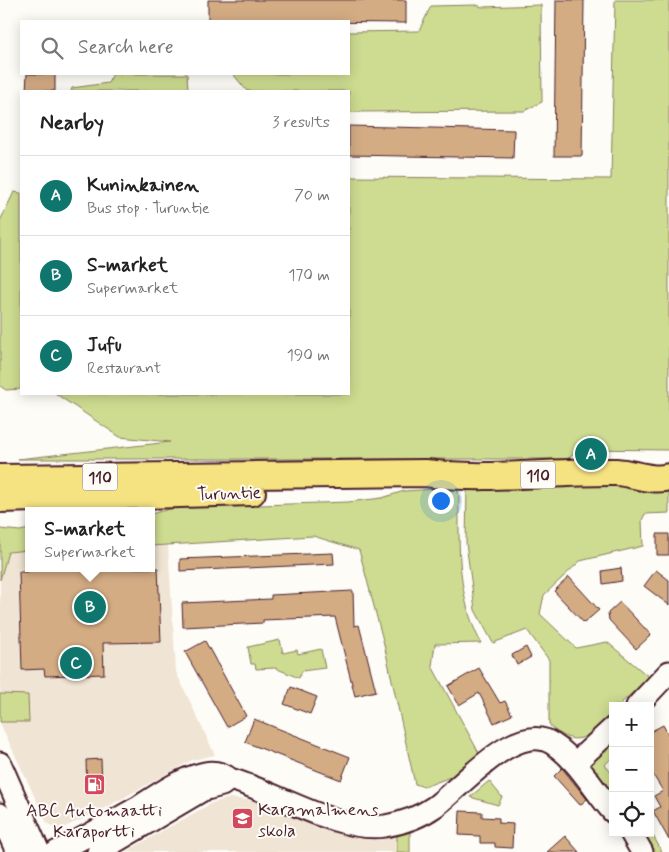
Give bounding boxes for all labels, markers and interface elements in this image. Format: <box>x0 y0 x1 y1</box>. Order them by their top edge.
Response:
search box <box>20 20 350 75</box>
icon: search <box>38 34 66 62</box>
text: Search here <box>78 35 174 60</box>
text: Nearby <box>40 109 104 137</box>
text: 3 results <box>272 112 330 133</box>
text: Kuninkainen <box>87 173 199 198</box>
text: A <box>51 185 61 206</box>
text: 70 m <box>294 185 330 206</box>
text: Bus stop · Turuntie <box>87 198 210 219</box>
text: S-market <box>87 253 168 278</box>
text: B <box>51 265 61 286</box>
text: 170 m <box>288 265 330 286</box>
text: Supermarket <box>87 278 178 299</box>
text: Jufu <box>87 333 122 358</box>
text: C <box>50 345 62 366</box>
text: 190 m <box>287 345 330 366</box>
text: Restaurant <box>87 358 161 379</box>
pin: A <box>575 435 607 473</box>
road number: 110 <box>520 462 556 488</box>
road number: 110 <box>82 464 118 491</box>
street label: Turuntie <box>196 481 262 507</box>
your location <box>428 488 454 514</box>
popup <box>25 507 155 572</box>
text: S-market <box>44 517 125 542</box>
text: Supermarket <box>44 542 136 563</box>
pin: B <box>74 588 106 626</box>
pin: C <box>60 644 92 682</box>
map controls <box>609 702 654 837</box>
button: + <box>609 702 654 747</box>
button: − <box>609 747 654 792</box>
fuel station icon: ABC Automaatti Karaportti <box>82 773 106 797</box>
button: locate <box>609 792 654 837</box>
place label: Karamalmens skola <box>258 798 379 843</box>
place label: ABC Automaatti Karaportti <box>26 799 162 844</box>
school or university icon: Karamalmens skola <box>230 807 254 831</box>

